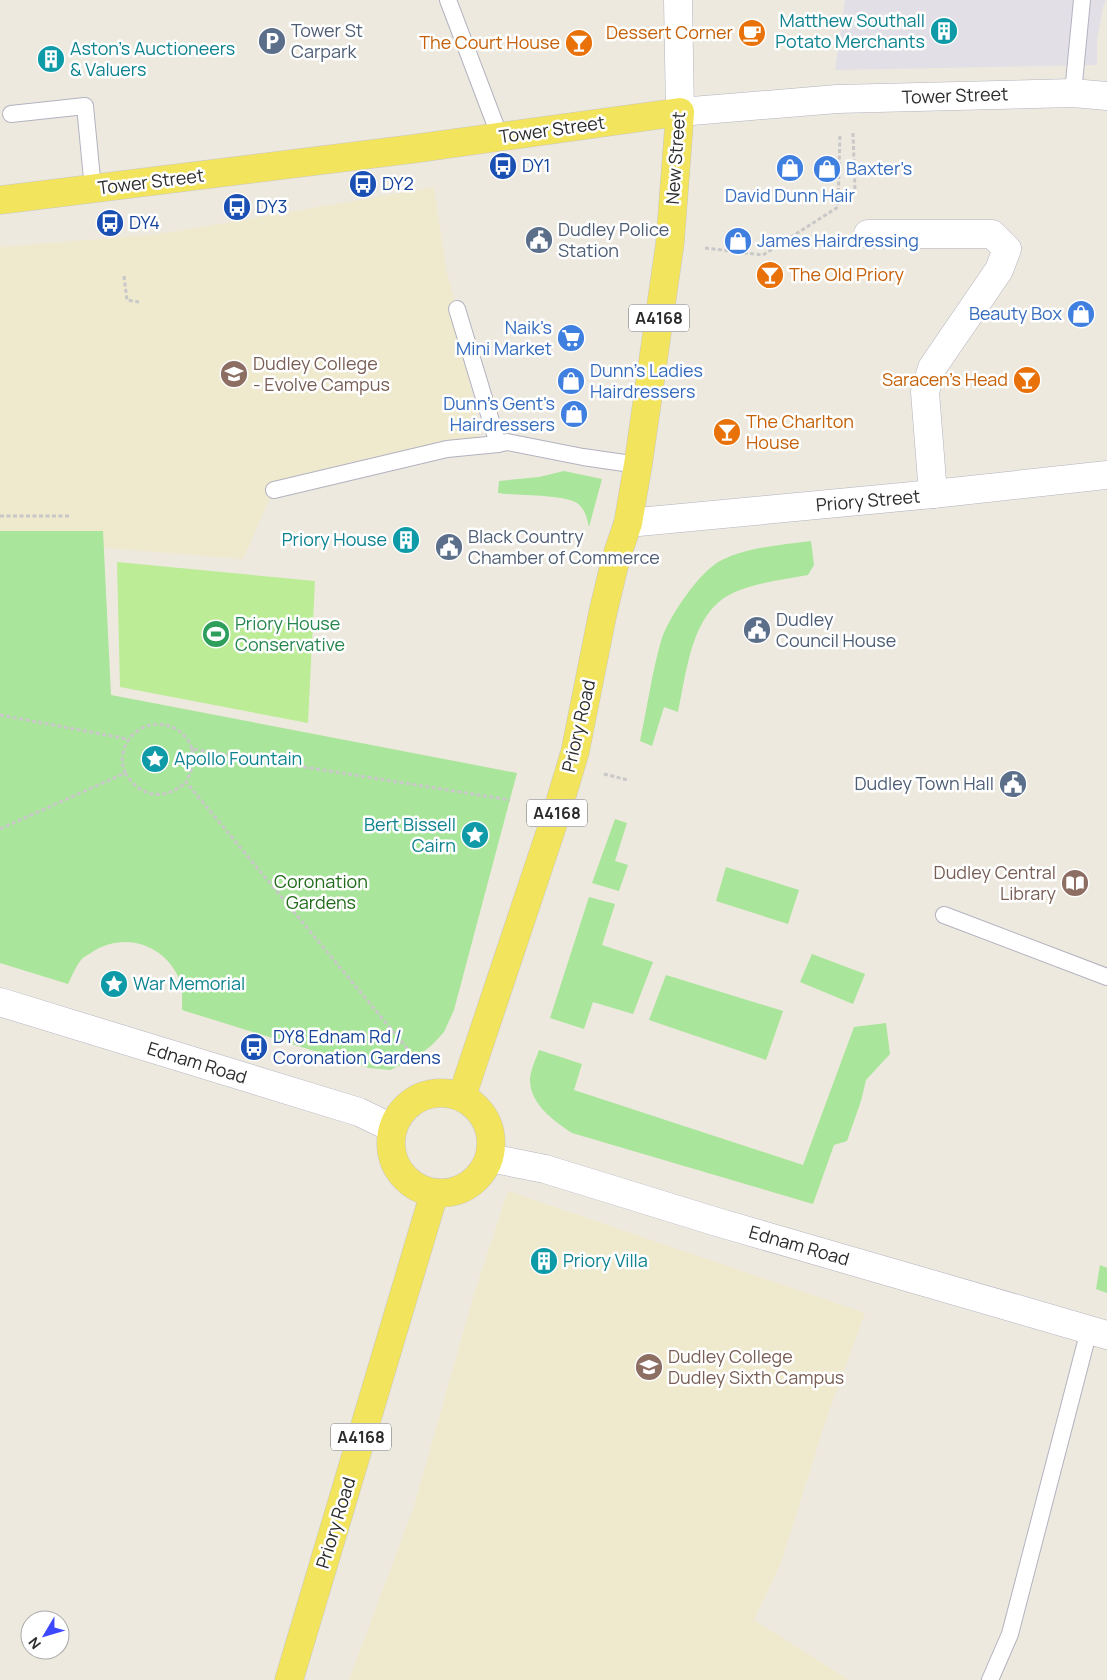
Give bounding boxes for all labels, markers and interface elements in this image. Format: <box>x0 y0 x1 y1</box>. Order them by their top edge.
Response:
place label: Matthew Southall Potato Merchants <box>775 8 925 53</box>
building icon: Matthew Southall Potato Merchants <box>929 16 959 46</box>
place label: Tower St Carpark <box>291 18 363 63</box>
cafe icon: Dessert Corner <box>737 18 767 48</box>
place label: Dessert Corner <box>606 20 733 44</box>
parking icon: Tower St Carpark <box>257 26 287 56</box>
bar icon: The Court House <box>564 28 594 58</box>
place label: The Court House <box>419 30 560 54</box>
place label: Aston's Auctioneers & Valuers <box>70 36 235 81</box>
building icon: Aston's Auctioneers & Valuers <box>36 44 66 74</box>
street label: Tower Street <box>901 81 1009 109</box>
street label: Tower Street <box>497 110 606 148</box>
street label: New Street <box>660 111 690 205</box>
bus stop icon: DY1 <box>488 151 518 181</box>
place label: DY1 <box>522 153 551 177</box>
shop icon: David Dunn Hair <box>775 153 805 183</box>
shop icon: Baxter's <box>812 154 842 184</box>
place label: Baxter's <box>846 156 912 180</box>
street label: Tower Street <box>97 163 205 199</box>
bus stop icon: DY2 <box>348 169 378 199</box>
place label: DY2 <box>382 171 414 195</box>
place label: David Dunn Hair <box>725 183 856 207</box>
bus stop icon: DY3 <box>222 192 252 222</box>
place label: DY3 <box>256 194 288 218</box>
bus stop icon: DY4 <box>95 208 125 238</box>
place label: DY4 <box>129 210 160 234</box>
place label: Dudley Police Station <box>558 217 669 262</box>
public building icon: Dudley Police Station <box>524 225 554 255</box>
shop icon: James Hairdressing <box>723 226 753 256</box>
place label: James Hairdressing <box>757 228 919 252</box>
bar icon: The Old Priory <box>755 260 785 290</box>
place label: The Old Priory <box>789 262 905 286</box>
shop icon: Beauty Box <box>1066 299 1096 329</box>
place label: Beauty Box <box>969 301 1063 325</box>
road number: A4168 <box>629 304 689 332</box>
place label: Naik's Mini Market <box>456 315 552 360</box>
supermarket icon: Naik's Mini Market <box>556 323 586 353</box>
place label: Dudley College - Evolve Campus <box>253 351 390 396</box>
place label: Dunn's Ladies Hairdressers <box>590 358 703 403</box>
school or university icon: Dudley College - Evolve Campus <box>219 359 249 389</box>
bar icon: Saracen's Head <box>1012 365 1042 395</box>
shop icon: Dunn's Ladies Hairdressers <box>556 366 586 396</box>
place label: Saracen's Head <box>882 367 1008 391</box>
place label: Dunn's Gent's Hairdressers <box>443 391 555 436</box>
shop icon: Dunn's Gent's Hairdressers <box>559 399 589 429</box>
place label: The Charlton House <box>746 409 854 454</box>
bar icon: The Charlton House <box>712 417 742 447</box>
street label: Priory Street <box>815 483 921 517</box>
place label: Black Country Chamber of Commerce <box>468 524 660 569</box>
building icon: Priory House <box>391 525 421 555</box>
place label: Priory House <box>282 527 387 551</box>
public building icon: Black Country Chamber of Commerce <box>434 532 464 562</box>
place label: Dudley Council House <box>776 607 896 652</box>
place label: Priory House Conservative <box>235 611 345 656</box>
public building icon: Dudley Council House <box>742 615 772 645</box>
sports icon: Priory House Conservative <box>201 619 231 649</box>
street label: Priory Road <box>556 677 600 774</box>
place icon: Apollo Fountain <box>140 744 170 774</box>
place label: Apollo Fountain <box>174 746 302 770</box>
public building icon: Dudley Town Hall <box>998 769 1028 799</box>
place label: Dudley Town Hall <box>854 771 994 795</box>
road number: A4168 <box>527 800 587 826</box>
place label: Bert Bissell Cairn <box>364 812 456 857</box>
place icon: Bert Bissell Cairn <box>460 820 490 850</box>
place label: Dudley Central Library <box>934 860 1056 905</box>
library icon: Dudley Central Library <box>1060 868 1090 898</box>
park label: Coronation Gardens <box>274 869 368 914</box>
place icon: War Memorial <box>99 969 129 999</box>
place label: War Memorial <box>133 971 245 995</box>
place label: DY8 Ednam Rd / Coronation Gardens <box>273 1024 441 1069</box>
bus stop icon: DY8 Ednam Rd / Coronation Gardens <box>239 1032 269 1062</box>
street label: Ednam Road <box>144 1035 250 1089</box>
street label: Ednam Road <box>746 1219 852 1271</box>
building icon: Priory Villa <box>529 1246 559 1276</box>
place label: Priory Villa <box>563 1248 648 1272</box>
place label: Dudley College Dudley Sixth Campus <box>668 1344 844 1389</box>
school or university icon: Dudley College Dudley Sixth Campus <box>634 1352 664 1382</box>
road number: A4168 <box>331 1424 391 1450</box>
street label: Priory Road <box>310 1474 360 1571</box>
north arrow <box>20 1610 70 1660</box>
text: N <box>24 1633 45 1653</box>

